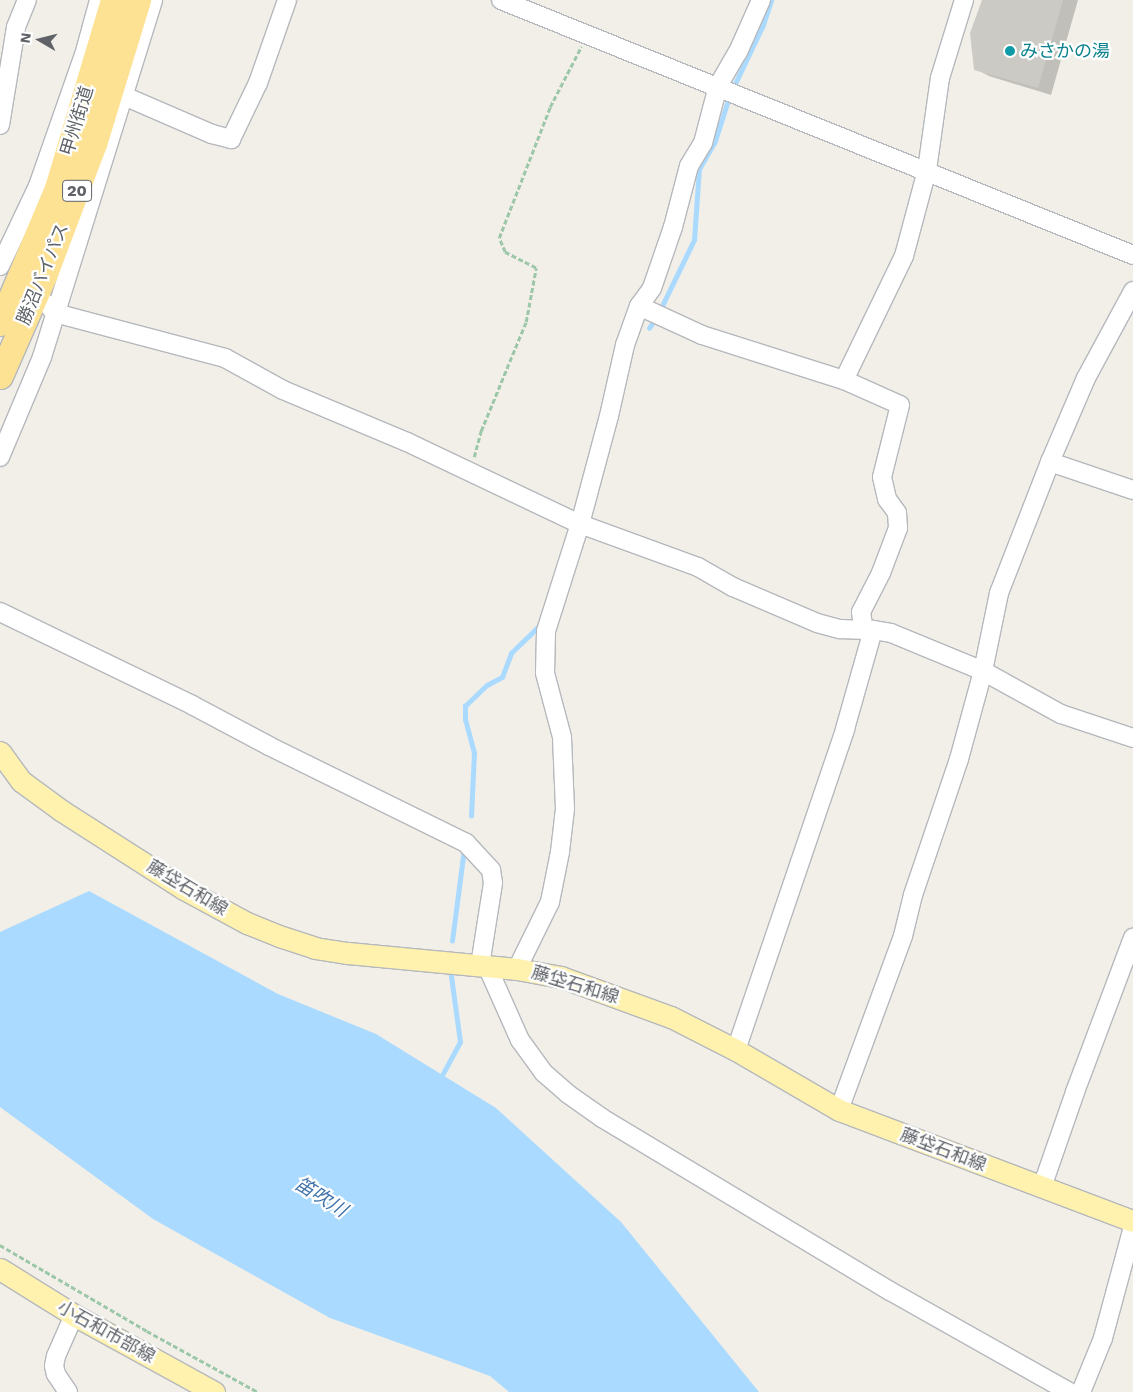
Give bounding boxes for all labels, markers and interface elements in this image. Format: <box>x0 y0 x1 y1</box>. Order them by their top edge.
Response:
north arrow <box>15 15 65 65</box>
text: N <box>17 32 34 44</box>
place label: みさかの湯 <box>1020 40 1110 62</box>
marker: みさかの湯 <box>1004 45 1016 57</box>
street label: 甲州街道 <box>56 83 98 159</box>
road number: 20 <box>62 178 92 205</box>
street label: 勝沼バイパス <box>13 220 73 328</box>
street label: 藤垈石和線 <box>143 856 231 920</box>
street label: 藤垈石和線 <box>529 962 621 1008</box>
street label: 藤垈石和線 <box>897 1124 989 1176</box>
water label: 笛吹川 <box>291 1172 351 1222</box>
street label: 小石和市部線 <box>54 1296 158 1368</box>

